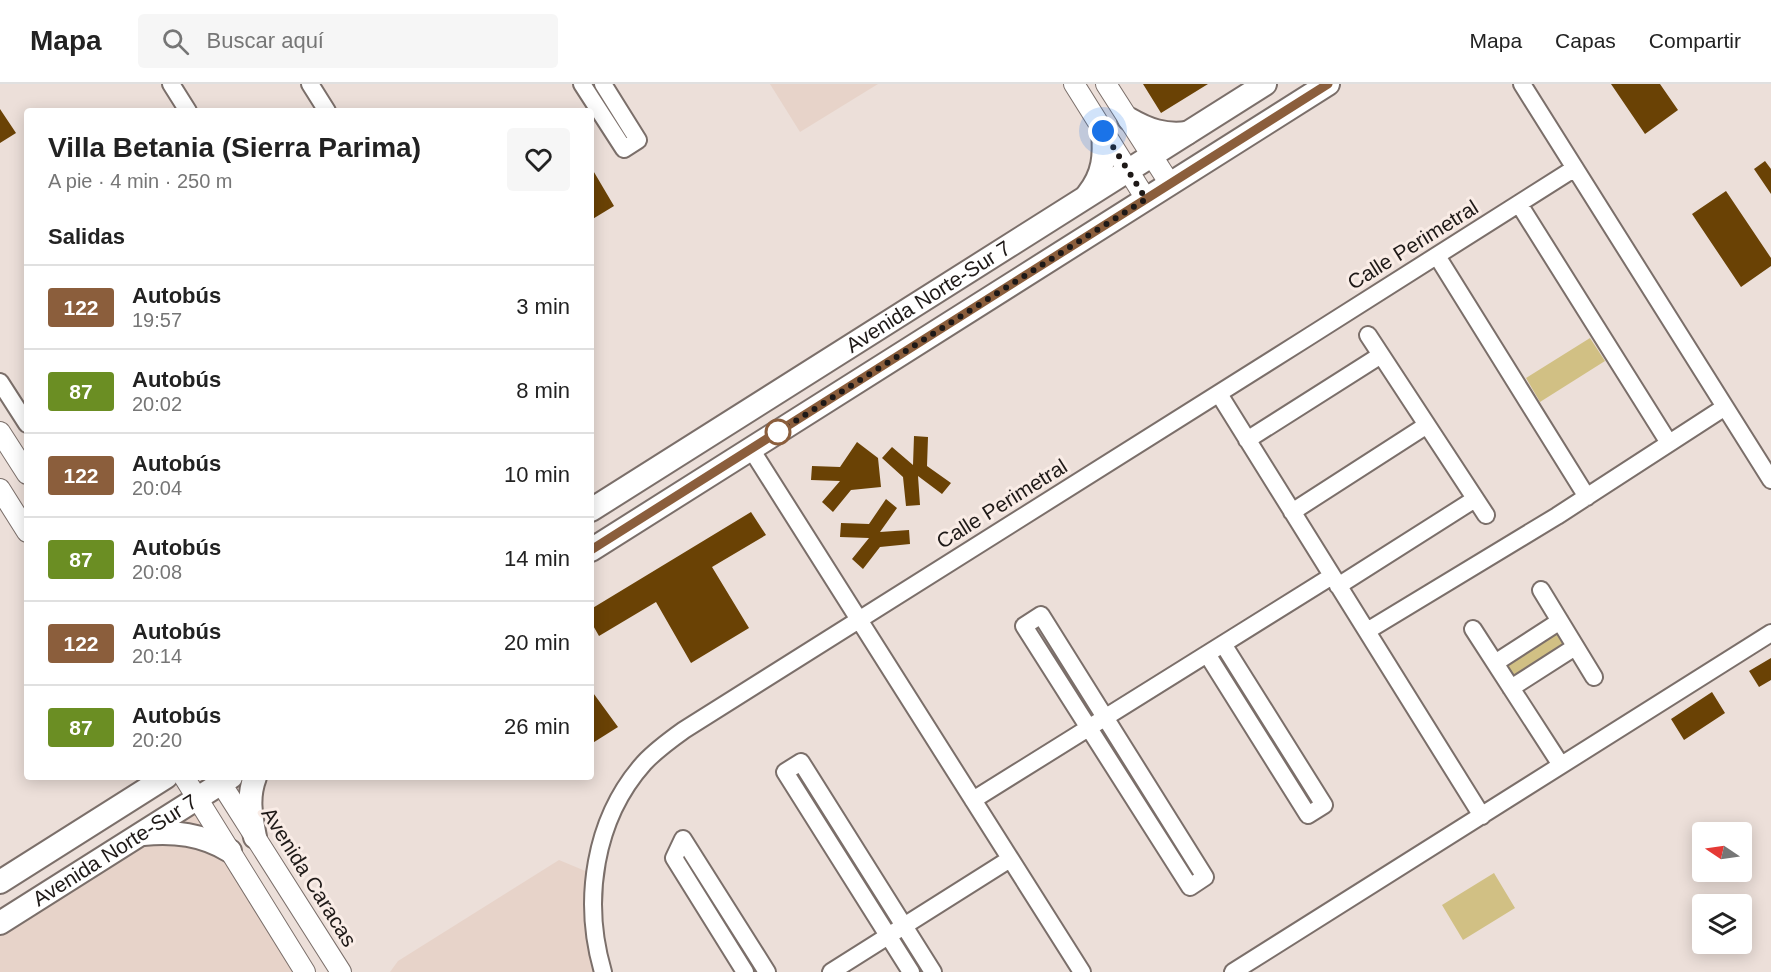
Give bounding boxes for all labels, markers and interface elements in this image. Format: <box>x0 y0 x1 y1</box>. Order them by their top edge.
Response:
search box <box>138 14 558 68</box>
text: Mapa <box>30 25 102 56</box>
icon: search <box>159 25 192 58</box>
text: Buscar aquí <box>207 28 324 53</box>
text: Mapa <box>1470 29 1522 52</box>
text: Capas <box>1555 29 1616 52</box>
text: Compartir <box>1649 29 1741 52</box>
your location <box>1088 116 1118 146</box>
button: heart <box>507 128 570 191</box>
text: Villa Betania (Sierra Parima) <box>48 132 421 163</box>
text: A pie · 4 min · 250 m <box>48 170 233 192</box>
street label: Calle Perimetral <box>1343 195 1482 294</box>
text: Salidas <box>48 224 125 249</box>
street label: Avenida Norte-Sur 7 <box>842 236 1014 357</box>
text: Autobús <box>132 283 221 308</box>
text: 3 min <box>516 294 570 319</box>
text: 122 <box>63 296 99 319</box>
text: 19:57 <box>132 309 182 331</box>
text: Autobús <box>132 367 221 392</box>
text: 8 min <box>516 378 570 403</box>
text: 87 <box>69 380 93 403</box>
text: 20:02 <box>132 393 182 415</box>
unlabelled marker <box>765 419 791 445</box>
text: Autobús <box>132 451 221 476</box>
street label: Calle Perimetral <box>932 454 1071 553</box>
text: 10 min <box>504 462 570 487</box>
text: 122 <box>63 464 99 487</box>
text: 20:04 <box>132 477 182 499</box>
text: Autobús <box>132 535 221 560</box>
text: 14 min <box>504 546 570 571</box>
text: 87 <box>69 548 93 571</box>
text: 20:08 <box>132 561 182 583</box>
text: Autobús <box>132 619 221 644</box>
text: 20 min <box>504 630 570 655</box>
text: 122 <box>63 632 99 655</box>
text: 20:14 <box>132 645 182 667</box>
text: Autobús <box>132 703 221 728</box>
text: 26 min <box>504 714 570 739</box>
text: 87 <box>69 716 93 739</box>
text: 20:20 <box>132 729 182 751</box>
street label: Avenida Norte-Sur 7 <box>28 789 201 910</box>
street label: Avenida Caracas <box>257 803 361 950</box>
north arrow <box>1692 822 1752 882</box>
map controls <box>1692 822 1752 954</box>
button: layers <box>1692 894 1752 954</box>

